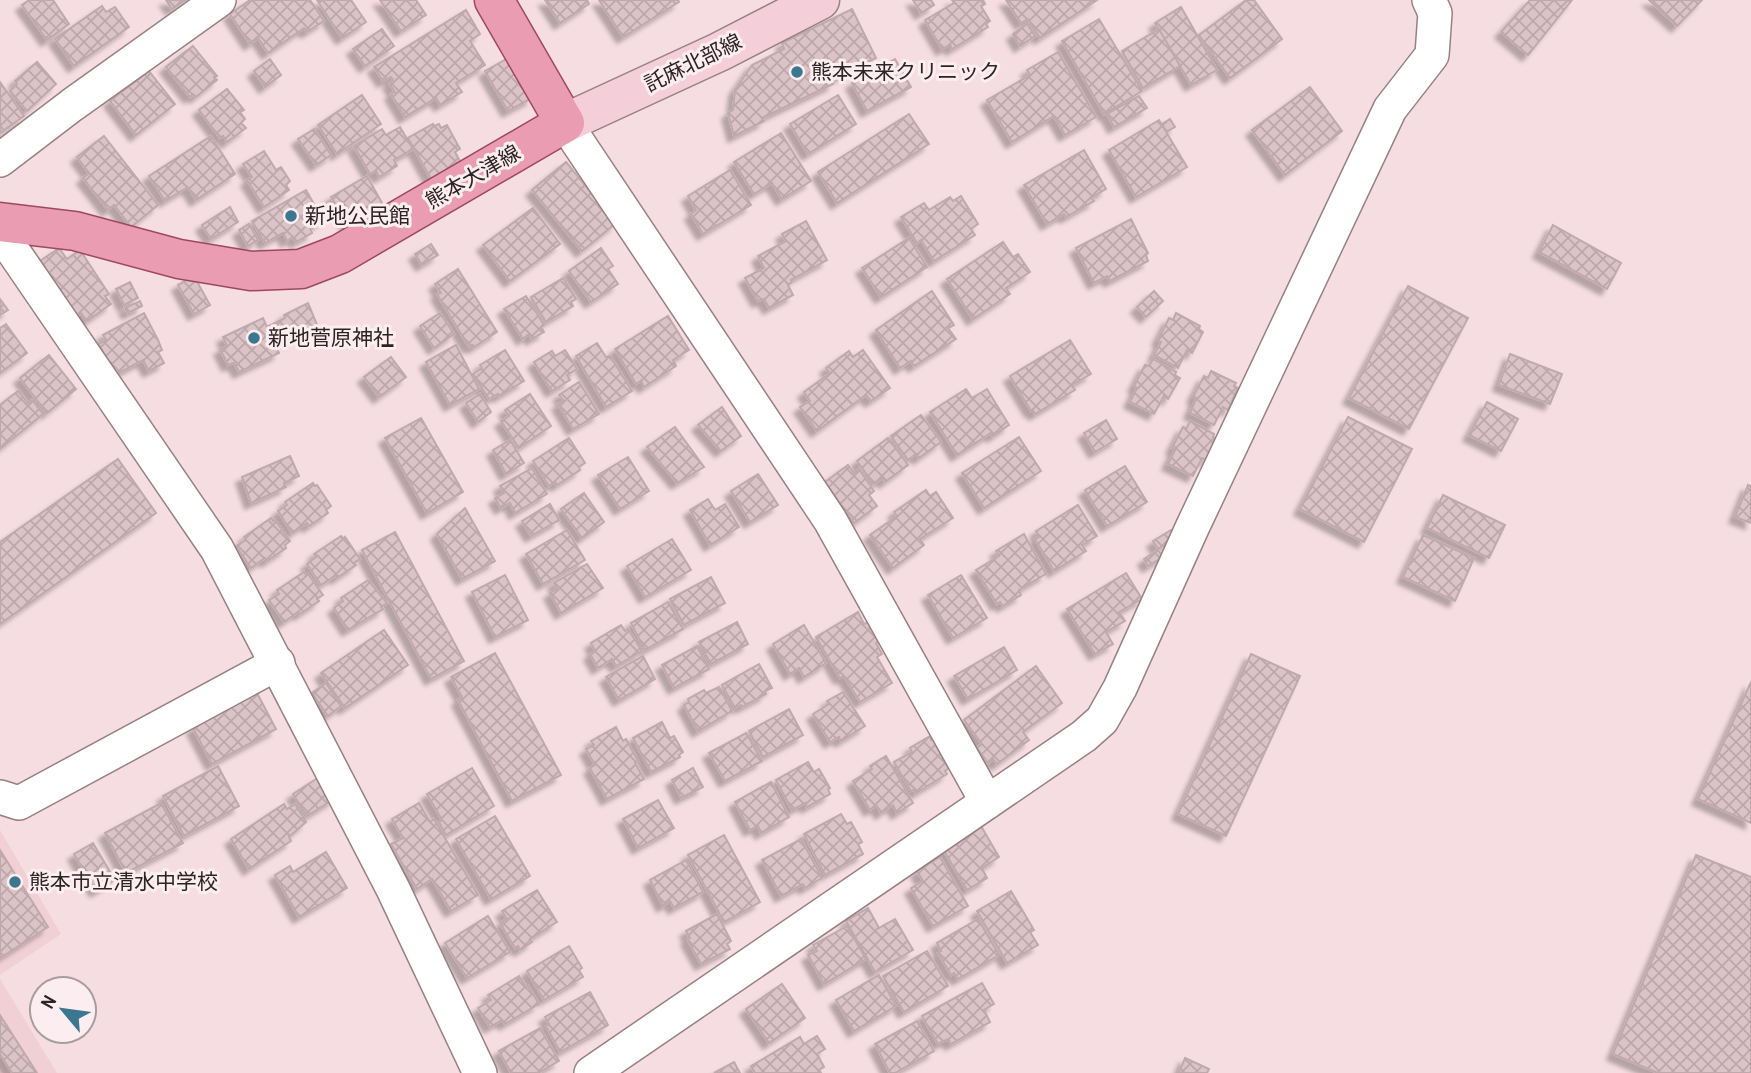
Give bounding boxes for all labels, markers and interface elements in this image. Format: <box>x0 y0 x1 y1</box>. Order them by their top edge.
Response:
street label: 託麻北部線 <box>639 27 746 99</box>
place label: 熊本未来クリニック <box>811 57 1000 86</box>
marker: 熊本未来クリニック <box>789 64 805 80</box>
street label: 熊本大津線 <box>420 138 525 215</box>
place label: 新地公民館 <box>305 201 410 230</box>
marker: 新地公民館 <box>283 208 299 224</box>
place label: 新地菅原神社 <box>268 323 394 352</box>
marker: 新地菅原神社 <box>246 330 262 346</box>
place label: 熊本市立清水中学校 <box>29 867 218 896</box>
marker: 熊本市立清水中学校 <box>7 874 23 890</box>
north arrow <box>28 975 98 1045</box>
text: N <box>34 991 62 1013</box>

